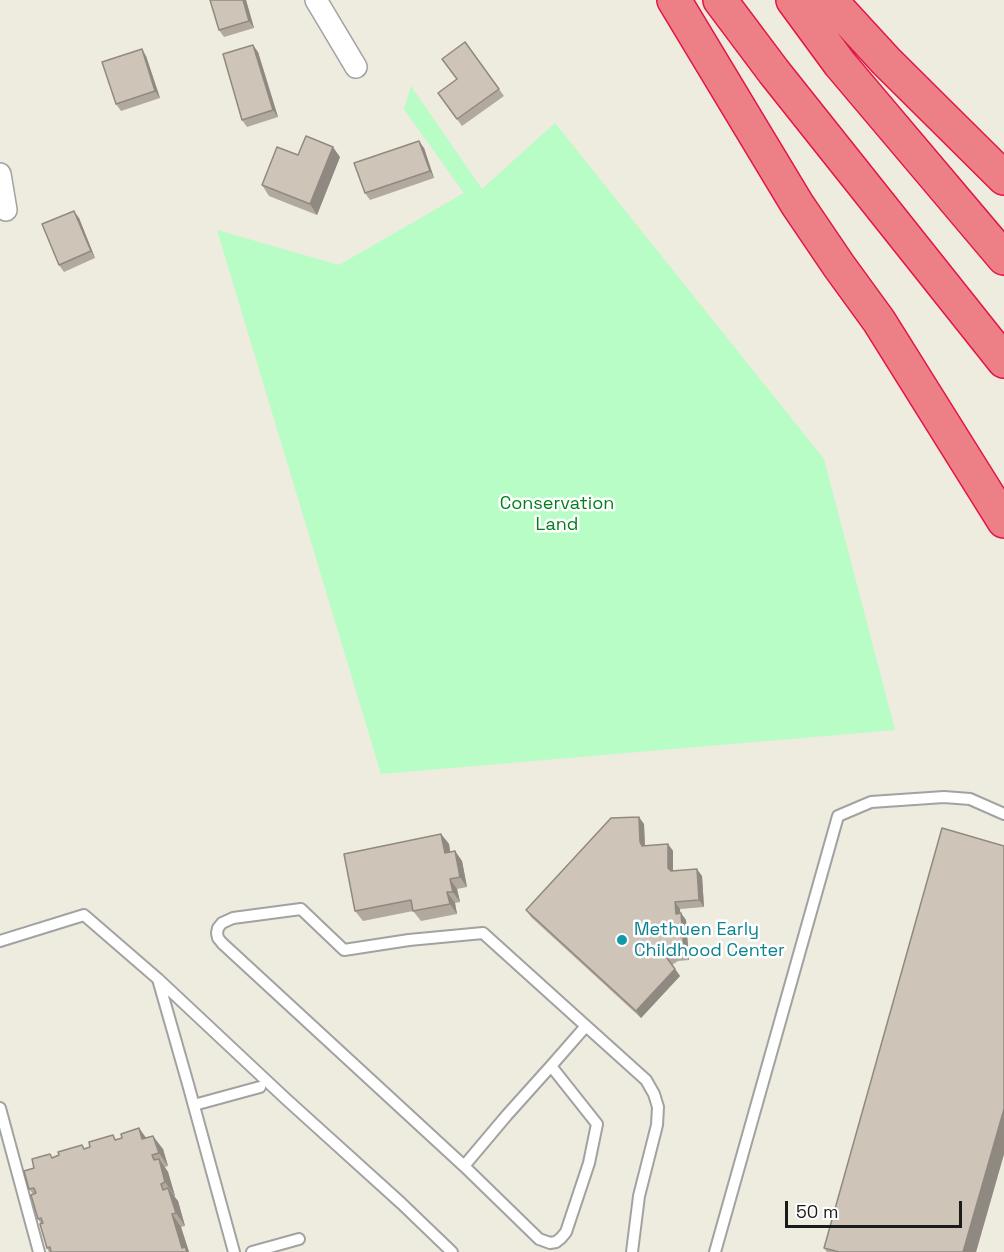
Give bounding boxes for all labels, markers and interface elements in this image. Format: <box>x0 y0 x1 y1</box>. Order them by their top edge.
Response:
park label: Conservation Land <box>500 493 614 536</box>
place label: Methuen Early Childhood Center <box>634 919 785 962</box>
marker: Methuen Early Childhood Center <box>615 933 629 947</box>
scale bar <box>788 1189 965 1227</box>
text: 50 m <box>796 1200 838 1223</box>

